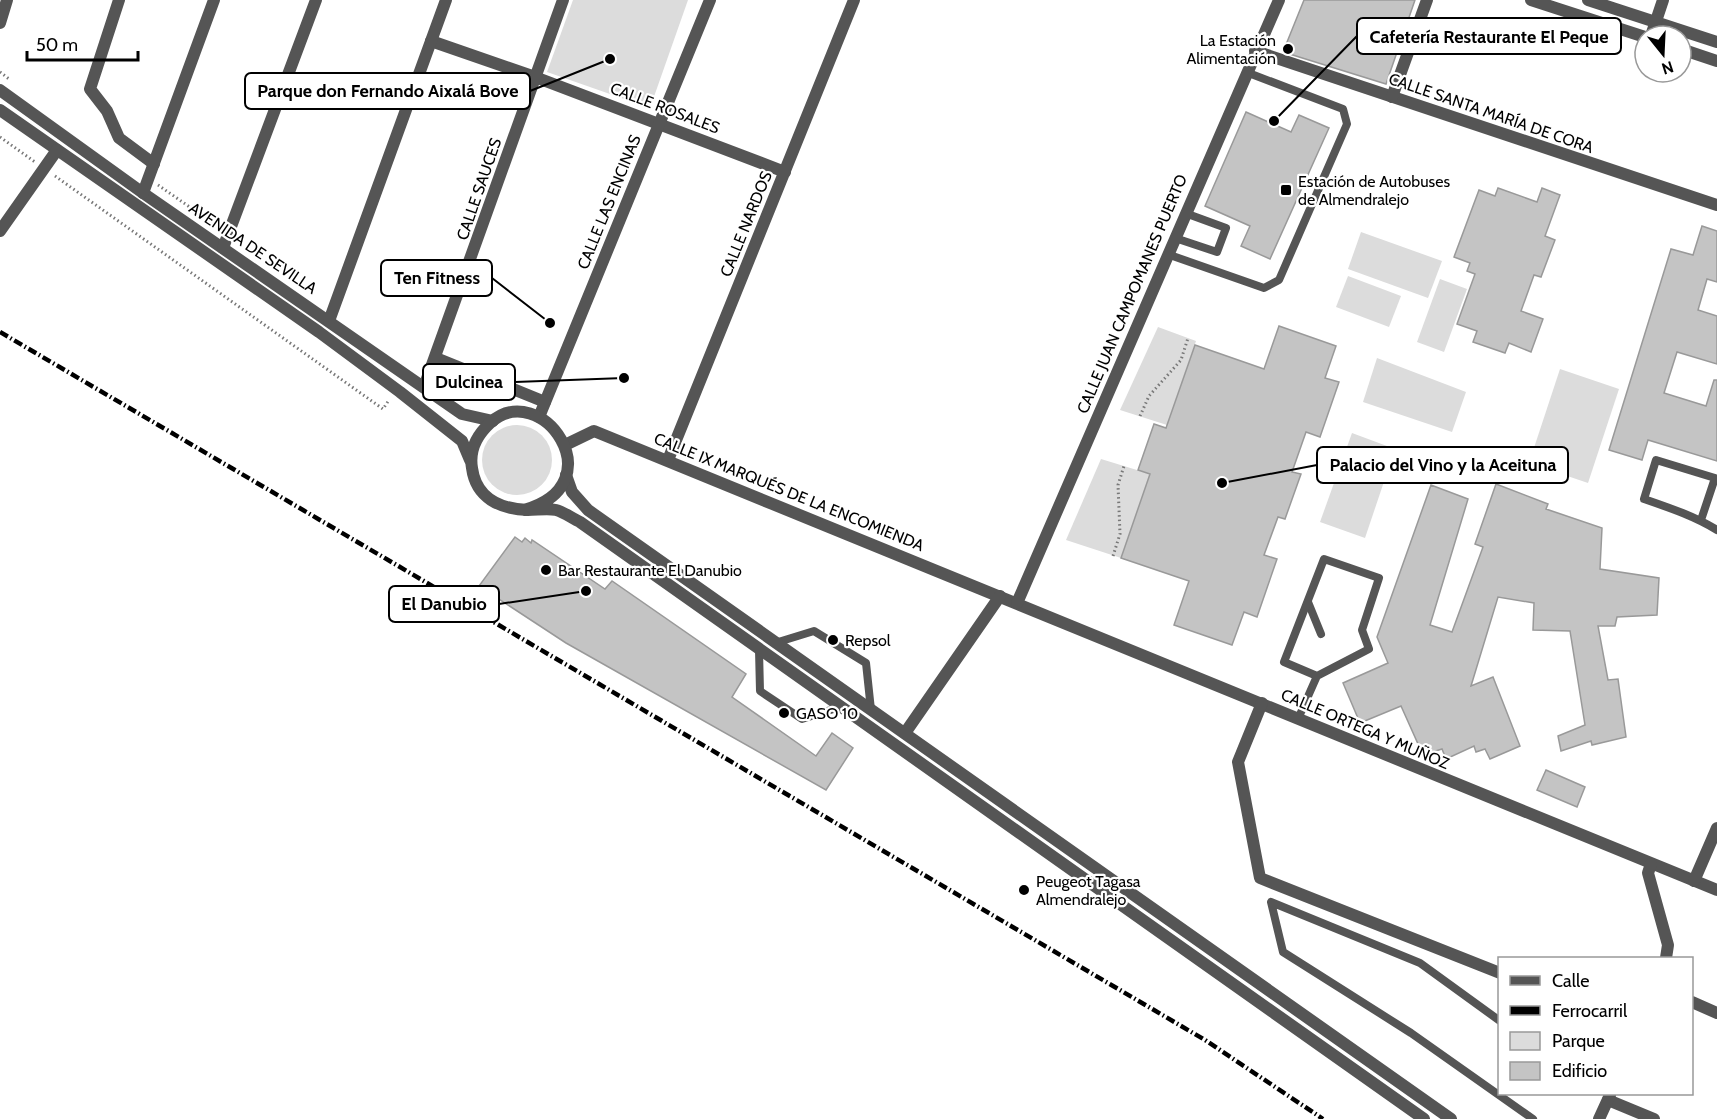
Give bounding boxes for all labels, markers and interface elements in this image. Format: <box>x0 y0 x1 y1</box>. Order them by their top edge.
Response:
callout: Cafetería Restaurante El Peque <box>1357 18 1621 54</box>
scale bar <box>27 24 138 62</box>
north arrow <box>1633 24 1693 84</box>
text: Cafetería Restaurante El Peque <box>1369 26 1609 48</box>
place label: La Estación Alimentación <box>1187 31 1276 68</box>
text: 50 m <box>36 34 78 56</box>
marker: La Estación Alimentación <box>1281 42 1295 56</box>
text: N <box>1659 57 1676 79</box>
street label: CALLE SANTA MARÍA DE CORA <box>1386 69 1596 157</box>
callout: Parque don Fernando Aixalá Bove <box>245 73 530 109</box>
street label: CALLE ROSALES <box>608 78 722 138</box>
text: Parque don Fernando Aixalá Bove <box>257 80 519 102</box>
street label: CALLE LAS ENCINAS <box>573 132 645 272</box>
street label: CALLE SAUCES <box>453 135 505 243</box>
street label: CALLE NARDOS <box>716 168 776 280</box>
street label: CALLE JUAN CAMPOMANES PUERTO <box>1073 172 1191 416</box>
place label: Estación de Autobuses de Almendralejo <box>1298 172 1450 209</box>
marker: Estación de Autobuses de Almendralejo <box>1279 183 1293 197</box>
street label: AVENIDA DE SEVILLA <box>186 198 321 298</box>
callout: Ten Fitness <box>381 260 492 296</box>
text: Ten Fitness <box>394 267 480 289</box>
callout: Dulcinea <box>423 364 515 400</box>
text: Dulcinea <box>435 371 503 393</box>
street label: CALLE IX MARQUÉS DE LA ENCOMIENDA <box>651 429 927 555</box>
callout: Palacio del Vino y la Aceituna <box>1317 447 1568 483</box>
text: Palacio del Vino y la Aceituna <box>1329 454 1557 476</box>
place label: Bar Restaurante El Danubio <box>558 561 742 580</box>
marker: Bar Restaurante El Danubio <box>539 563 553 577</box>
callout: El Danubio <box>389 586 499 622</box>
text: El Danubio <box>401 593 487 615</box>
place label: Repsol <box>845 631 891 650</box>
marker: Repsol <box>826 633 840 647</box>
street label: CALLE ORTEGA Y MUÑOZ <box>1278 685 1452 773</box>
place label: GASO 10 <box>796 704 858 723</box>
marker: GASO 10 <box>777 706 791 720</box>
place label: Peugeot Tagasa Almendralejo <box>1036 872 1141 909</box>
marker: Peugeot Tagasa Almendralejo <box>1017 883 1031 897</box>
legend <box>1498 957 1693 1095</box>
text: Calle <box>1552 970 1589 992</box>
text: Ferrocarril <box>1552 1000 1628 1022</box>
text: Parque <box>1552 1030 1605 1052</box>
text: Edificio <box>1552 1060 1607 1082</box>

